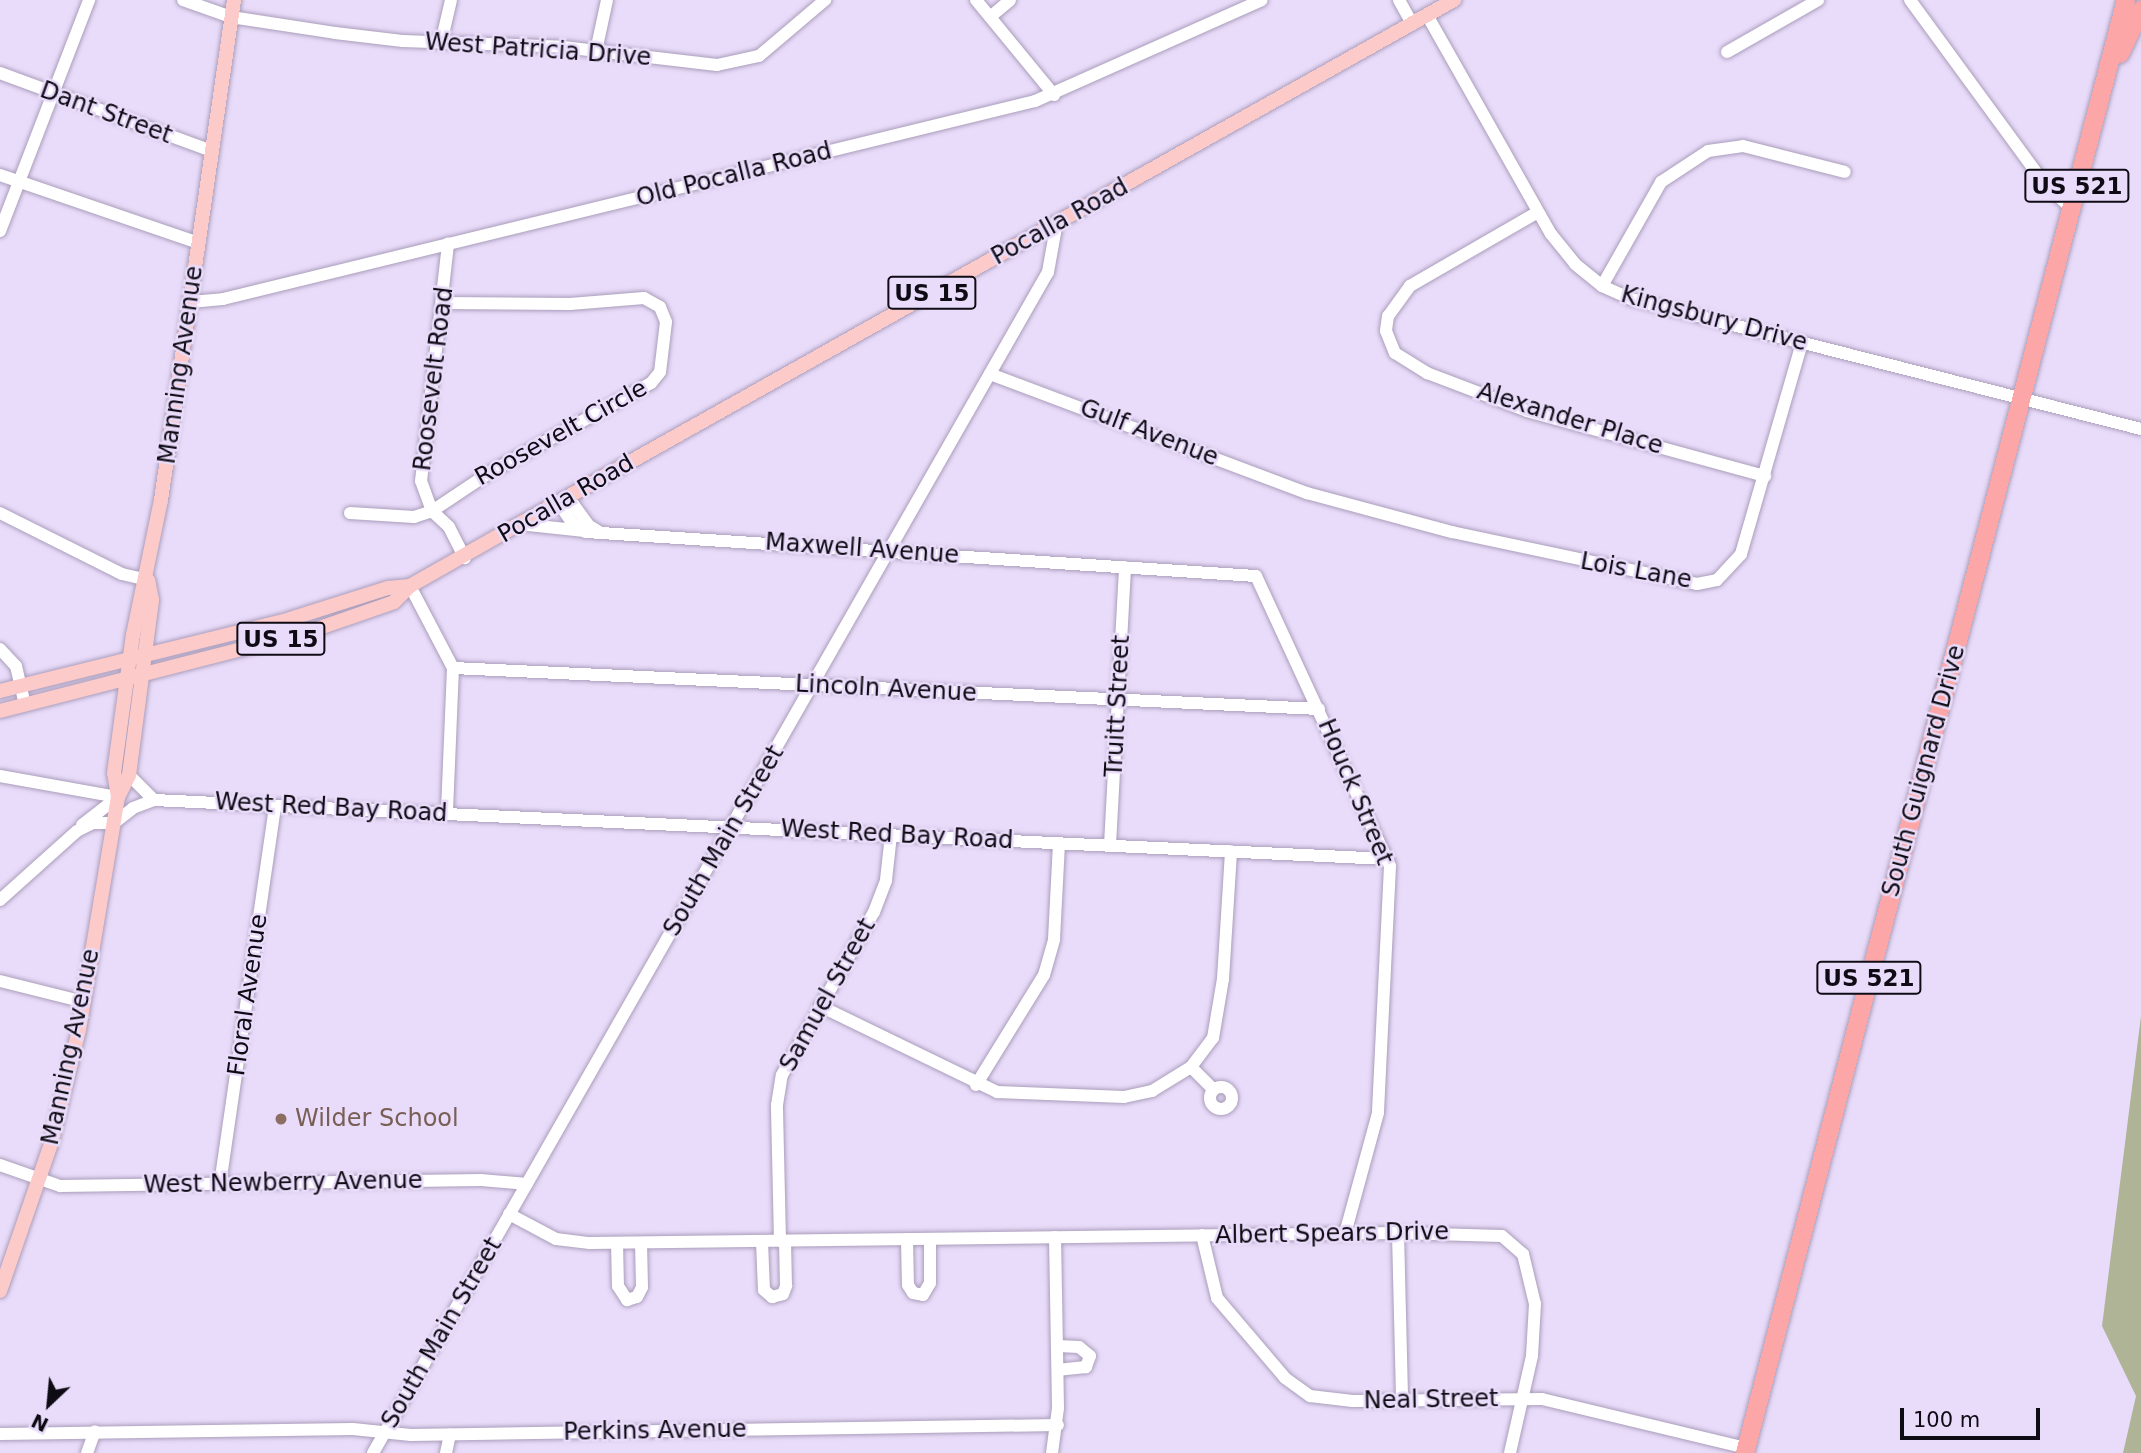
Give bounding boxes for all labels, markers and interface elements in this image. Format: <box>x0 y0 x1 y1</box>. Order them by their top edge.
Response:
street label: West Patricia Drive <box>424 28 652 72</box>
street label: Dant Street <box>36 76 176 150</box>
street label: Old Pocalla Road <box>633 137 835 213</box>
road number: US 521 <box>2023 167 2131 206</box>
street label: Pocalla Road <box>987 173 1133 271</box>
street label: Manning Avenue <box>153 264 209 466</box>
road number: US 15 <box>886 274 978 312</box>
street label: Kingsbury Drive <box>1618 280 1810 358</box>
street label: Roosevelt Road <box>408 285 460 473</box>
street label: Roosevelt Circle <box>470 374 652 492</box>
street label: Alexander Place <box>1474 377 1666 461</box>
street label: Gulf Avenue <box>1076 393 1222 473</box>
street label: Pocalla Road <box>493 449 639 549</box>
street label: Maxwell Avenue <box>764 528 960 570</box>
street label: Lois Lane <box>1578 547 1694 595</box>
road number: US 15 <box>236 620 326 659</box>
street label: Truitt Street <box>1100 634 1136 778</box>
street label: South Guignard Drive <box>1877 642 1971 900</box>
street label: Lincoln Avenue <box>794 670 978 708</box>
street label: Houck Street <box>1311 715 1399 869</box>
street label: South Main Street <box>658 741 790 941</box>
street label: West Red Bay Road <box>214 788 448 828</box>
street label: West Red Bay Road <box>780 815 1014 855</box>
street label: Floral Avenue <box>222 912 274 1078</box>
street label: Samuel Street <box>774 913 882 1077</box>
street label: Manning Avenue <box>36 946 106 1148</box>
road number: US 521 <box>1815 959 1923 998</box>
place label: Wilder School <box>295 1105 459 1133</box>
marker: Wilder School <box>273 1111 289 1127</box>
street label: West Newberry Avenue <box>143 1166 423 1200</box>
street label: Albert Spears Drive <box>1215 1218 1449 1250</box>
street label: South Main Street <box>376 1233 508 1433</box>
north arrow <box>14 1369 84 1439</box>
street label: Neal Street <box>1363 1384 1499 1416</box>
scale bar <box>1903 1394 2043 1438</box>
text: 100 m <box>1913 1408 1980 1432</box>
text: N <box>28 1410 52 1436</box>
street label: Perkins Avenue <box>563 1415 747 1447</box>

